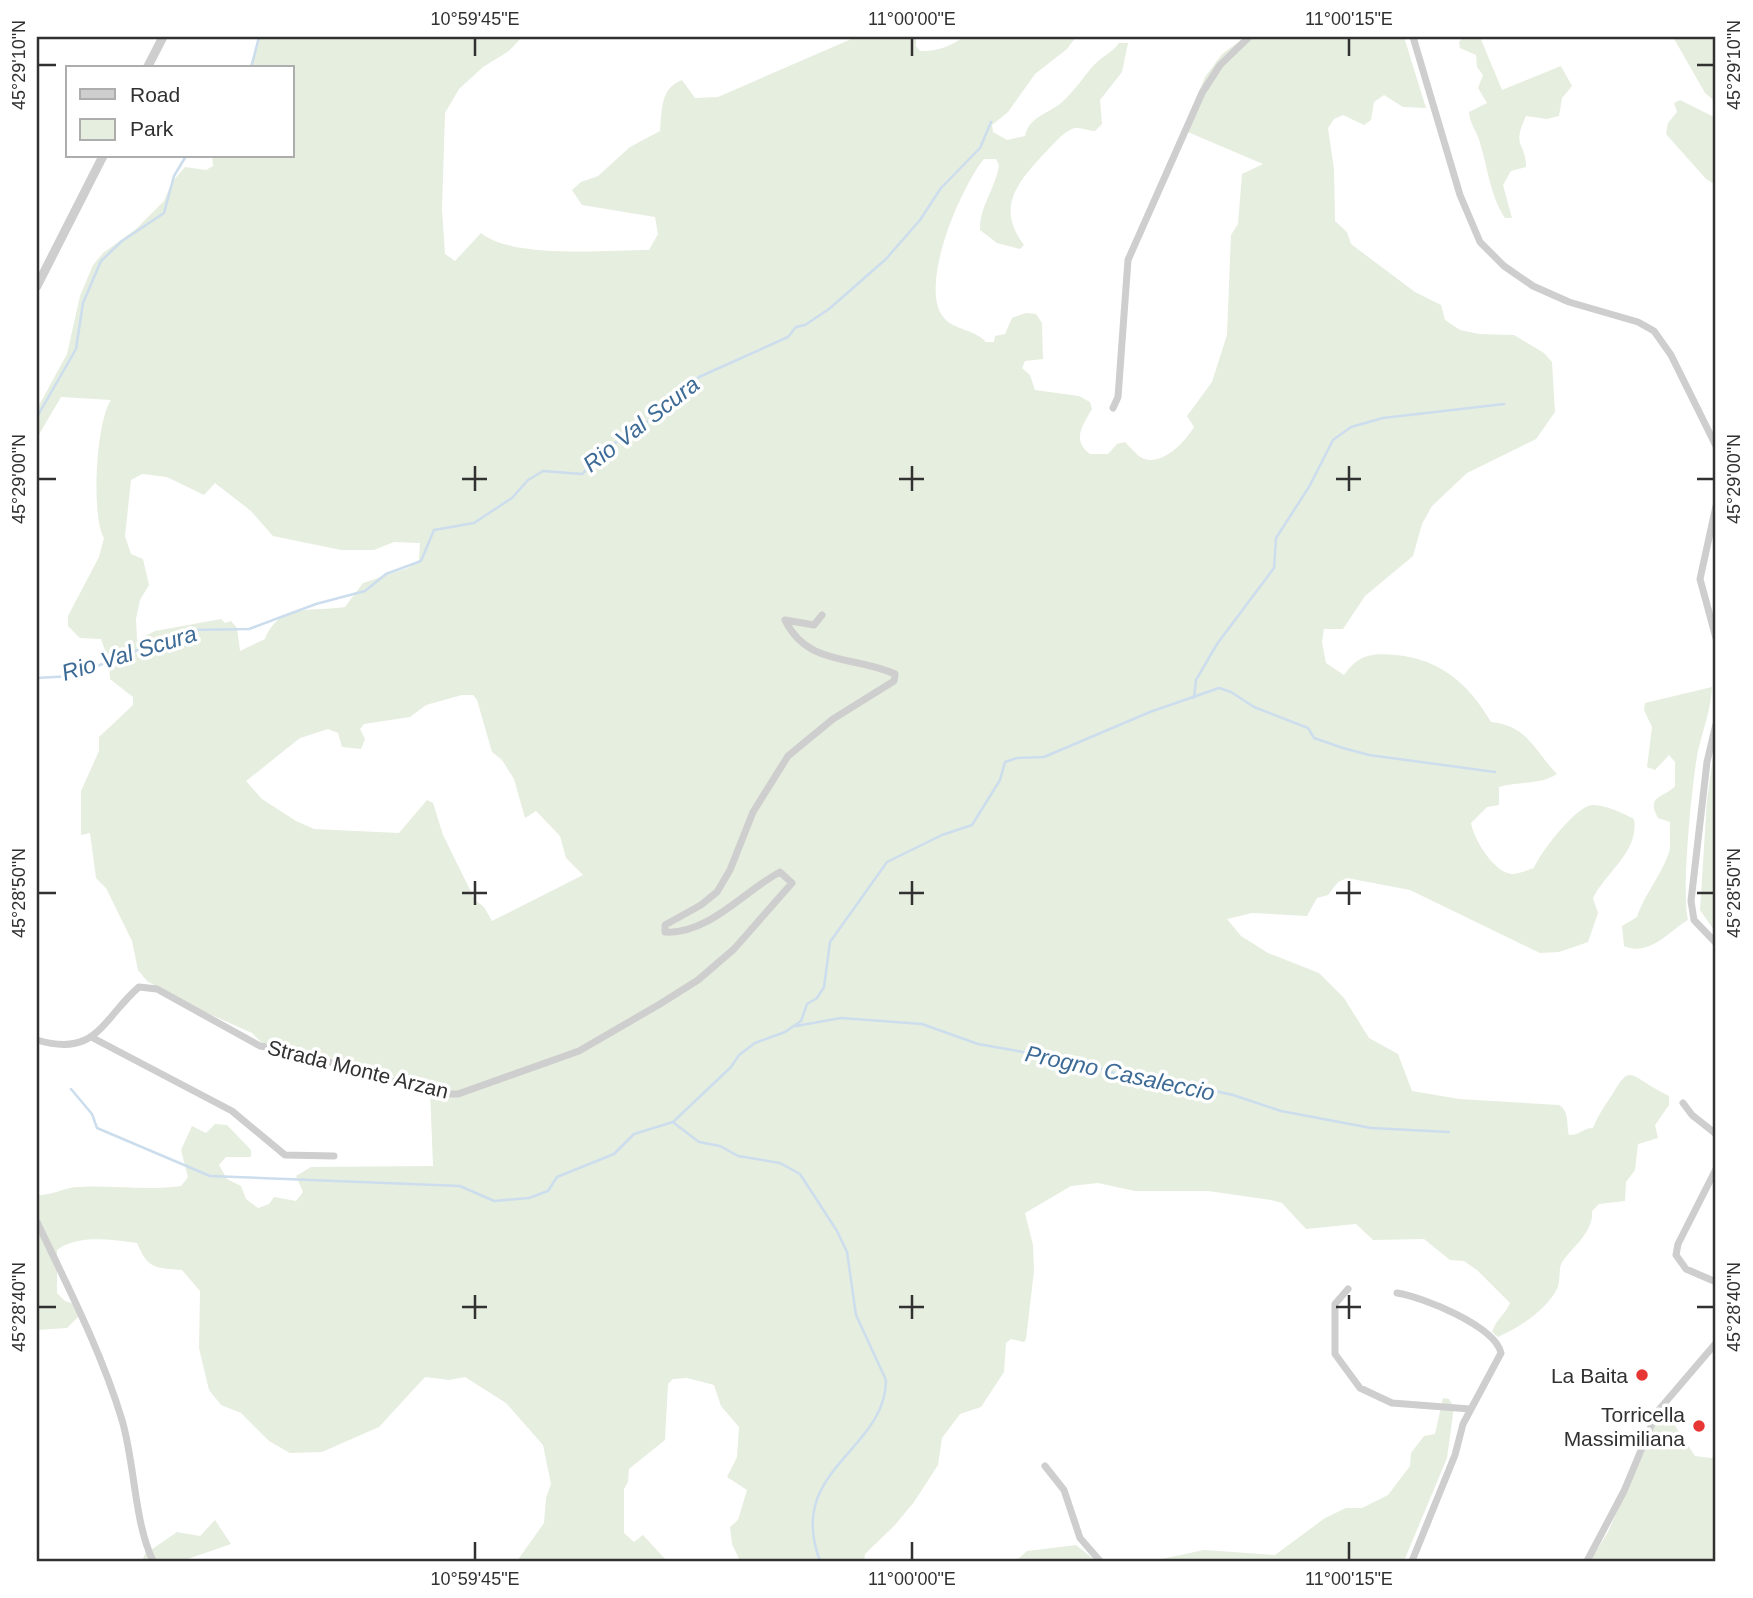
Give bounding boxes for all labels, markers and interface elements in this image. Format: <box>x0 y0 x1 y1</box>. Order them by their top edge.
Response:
text: 10°59'45"E <box>430 9 520 29</box>
text: 11°00'00"E <box>868 9 956 29</box>
text: 11°00'15"E <box>1305 9 1393 29</box>
text: 45°29'10"N <box>9 20 29 110</box>
text: 45°29'10"N <box>1724 20 1744 110</box>
legend <box>66 66 294 158</box>
text: Road <box>130 83 180 106</box>
text: Park <box>130 117 174 140</box>
water label: Rio Val Scura <box>578 371 704 477</box>
text: 45°29'00"N <box>9 434 29 524</box>
text: 45°29'00"N <box>1724 434 1744 524</box>
water label: Rio Val Scura <box>58 620 200 686</box>
text: 45°28'50"N <box>9 848 29 938</box>
text: 45°28'50"N <box>1724 848 1744 938</box>
street label: Strada Monte Arzan <box>265 1035 451 1103</box>
water label: Progno Casaleccio <box>1023 1040 1217 1106</box>
text: 45°28'40"N <box>9 1262 29 1352</box>
text: 45°28'40"N <box>1724 1262 1744 1352</box>
place label: La Baita <box>1551 1364 1628 1387</box>
marker: La Baita <box>1634 1367 1650 1383</box>
place label: Torricella Massimiliana <box>1564 1403 1685 1450</box>
marker: Torricella Massimiliana <box>1691 1418 1707 1434</box>
text: 10°59'45"E <box>430 1569 520 1589</box>
text: 11°00'00"E <box>868 1569 956 1589</box>
text: 11°00'15"E <box>1305 1569 1393 1589</box>

